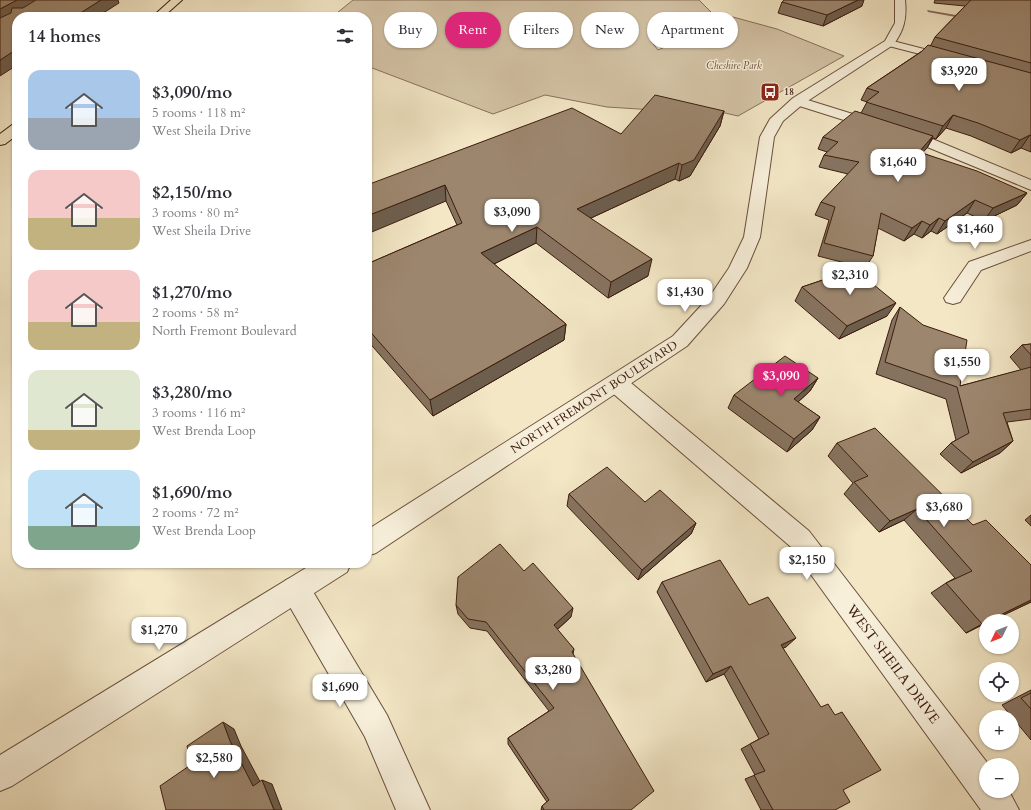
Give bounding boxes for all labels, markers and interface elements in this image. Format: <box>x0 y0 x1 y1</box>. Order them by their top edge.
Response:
chip: Buy <box>384 12 437 48</box>
chip: Rent <box>445 12 501 48</box>
chip: Filters <box>509 12 573 48</box>
chip: New <box>581 12 639 48</box>
chip: Apartment <box>647 12 738 48</box>
text: 14 homes <box>28 25 101 48</box>
icon: filters <box>334 25 356 47</box>
pin: $3,920 <box>926 58 992 92</box>
park label: Cheshire Park <box>706 59 762 73</box>
text: $3,920 <box>940 62 978 80</box>
text: $3,090/mo <box>152 81 232 104</box>
bus stop icon: 18 <box>759 81 781 103</box>
place label: 18 <box>784 85 794 99</box>
icon: home <box>60 86 108 134</box>
text: 5 rooms · 118 m² <box>152 104 245 122</box>
text: West Sheila Drive <box>152 122 251 140</box>
pin: $1,640 <box>865 149 931 183</box>
text: $1,640 <box>879 153 917 171</box>
text: $2,150/mo <box>152 181 232 204</box>
icon: home <box>60 186 108 234</box>
pin: $3,090 <box>479 199 545 233</box>
text: $3,090 <box>493 203 531 221</box>
text: 3 rooms · 80 m² <box>152 204 239 222</box>
pin: $1,460 <box>942 216 1008 250</box>
text: $1,460 <box>956 220 994 238</box>
text: West Sheila Drive <box>152 222 251 240</box>
pin: $2,310 <box>817 262 883 296</box>
text: $2,310 <box>831 266 869 284</box>
pin: $1,430 <box>652 279 718 313</box>
text: $1,270/mo <box>152 281 232 304</box>
text: $1,430 <box>666 283 704 301</box>
icon: home <box>60 286 108 334</box>
text: 2 rooms · 58 m² <box>152 304 239 322</box>
text: North Fremont Boulevard <box>152 322 297 340</box>
street label: NORTH FREMONT BOULEVARD <box>507 337 681 457</box>
pin: $1,550 <box>929 349 995 383</box>
text: $1,550 <box>943 353 981 371</box>
pin: $3,090 <box>748 363 814 397</box>
text: $3,090 <box>762 367 800 385</box>
text: $3,280/mo <box>152 381 232 404</box>
icon: home <box>60 386 108 434</box>
text: 3 rooms · 116 m² <box>152 404 245 422</box>
text: West Brenda Loop <box>152 422 256 440</box>
text: $1,690/mo <box>152 481 232 504</box>
icon: home <box>60 486 108 534</box>
pin: $3,680 <box>911 494 977 528</box>
text: $3,680 <box>925 498 963 516</box>
text: 2 rooms · 72 m² <box>152 504 239 522</box>
text: West Brenda Loop <box>152 522 256 540</box>
pin: $2,150 <box>774 547 840 581</box>
text: $2,150 <box>788 551 826 569</box>
street label: WEST SHEILA DRIVE <box>841 600 944 728</box>
north arrow <box>979 614 1019 654</box>
map controls <box>979 614 1019 798</box>
pin: $1,270 <box>126 617 192 651</box>
text: $1,270 <box>140 621 178 639</box>
pin: $3,280 <box>520 657 586 691</box>
text: $3,280 <box>534 661 572 679</box>
button: locate <box>979 662 1019 702</box>
pin: $1,690 <box>307 674 373 708</box>
text: $1,690 <box>321 678 359 696</box>
button: + <box>979 710 1019 750</box>
pin: $2,580 <box>181 745 247 779</box>
text: $2,580 <box>195 749 233 767</box>
button: − <box>979 758 1019 798</box>

